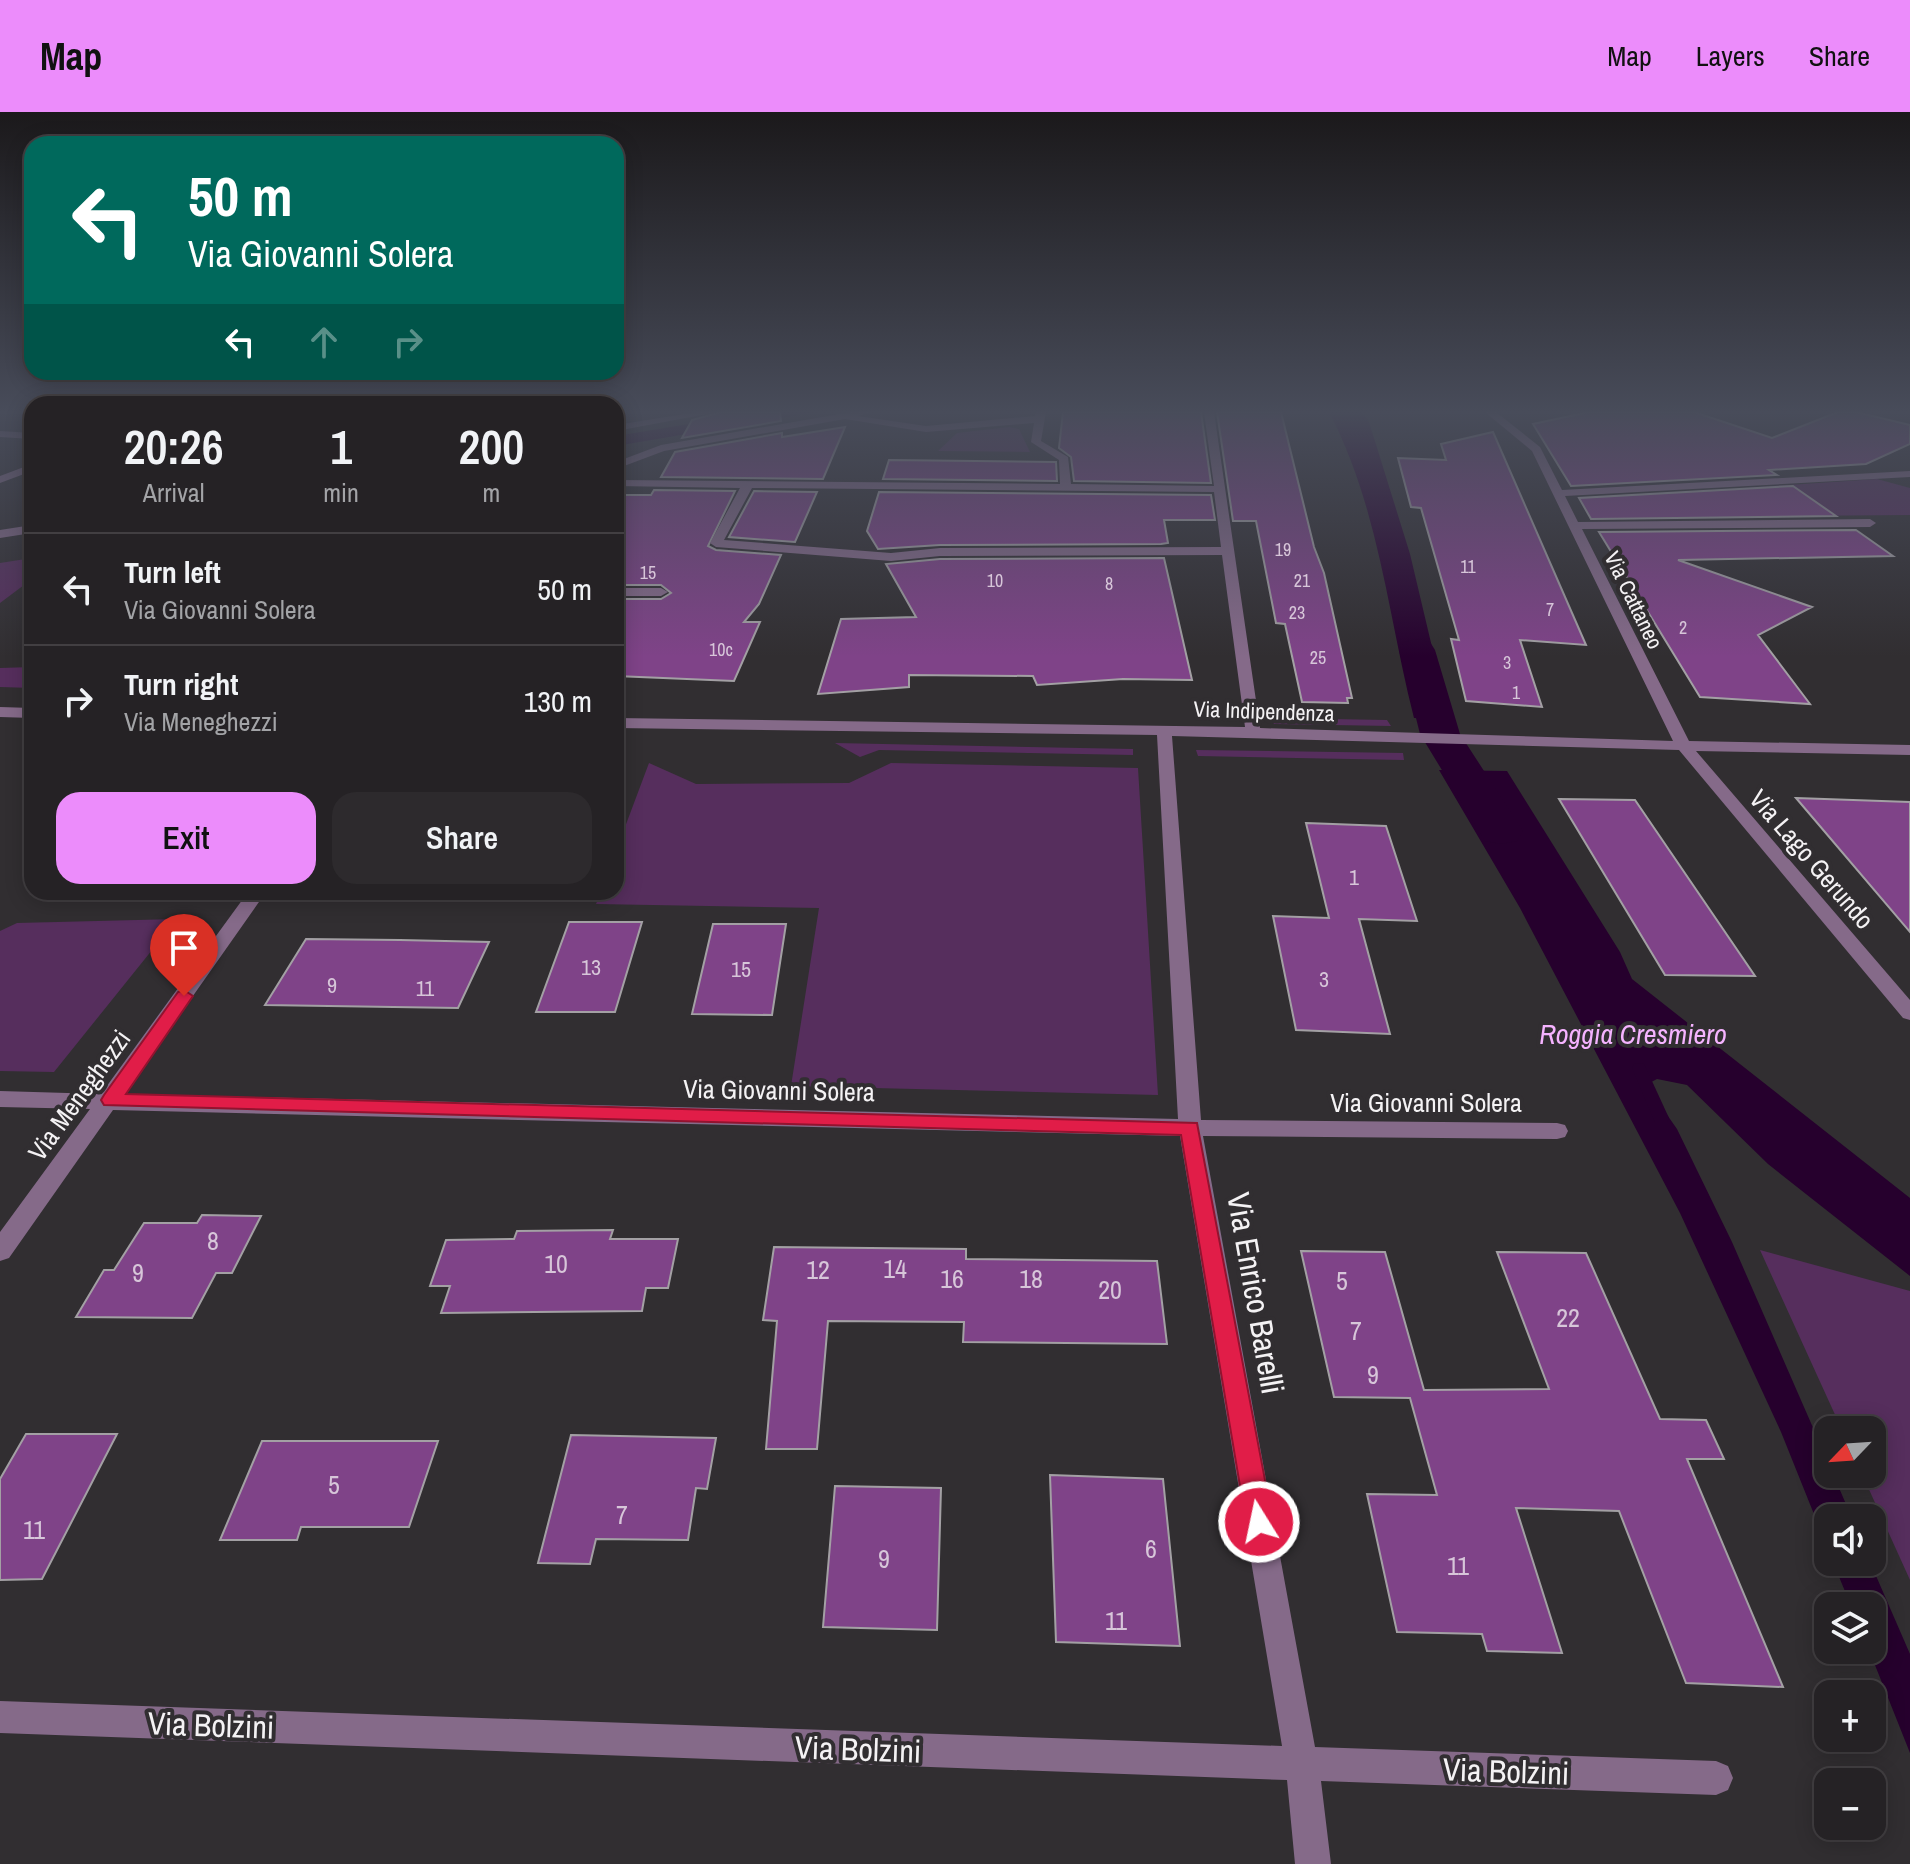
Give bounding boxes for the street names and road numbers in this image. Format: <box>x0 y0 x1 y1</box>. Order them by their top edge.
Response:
street label: Via Cattaneo <box>1598 546 1670 654</box>
street label: Via Indipendenza <box>1193 694 1335 728</box>
street label: Via Lago Gerundo <box>1742 782 1882 936</box>
street label: Via Meneghezzi <box>20 1023 138 1167</box>
street label: Via Giovanni Solera <box>683 1071 875 1109</box>
street label: Via Giovanni Solera <box>1330 1085 1522 1120</box>
street label: Via Enrico Barelli <box>1217 1189 1295 1397</box>
street label: Via Bolzini <box>147 1701 275 1749</box>
street label: Via Bolzini <box>794 1725 922 1773</box>
street label: Via Bolzini <box>1442 1747 1570 1795</box>

